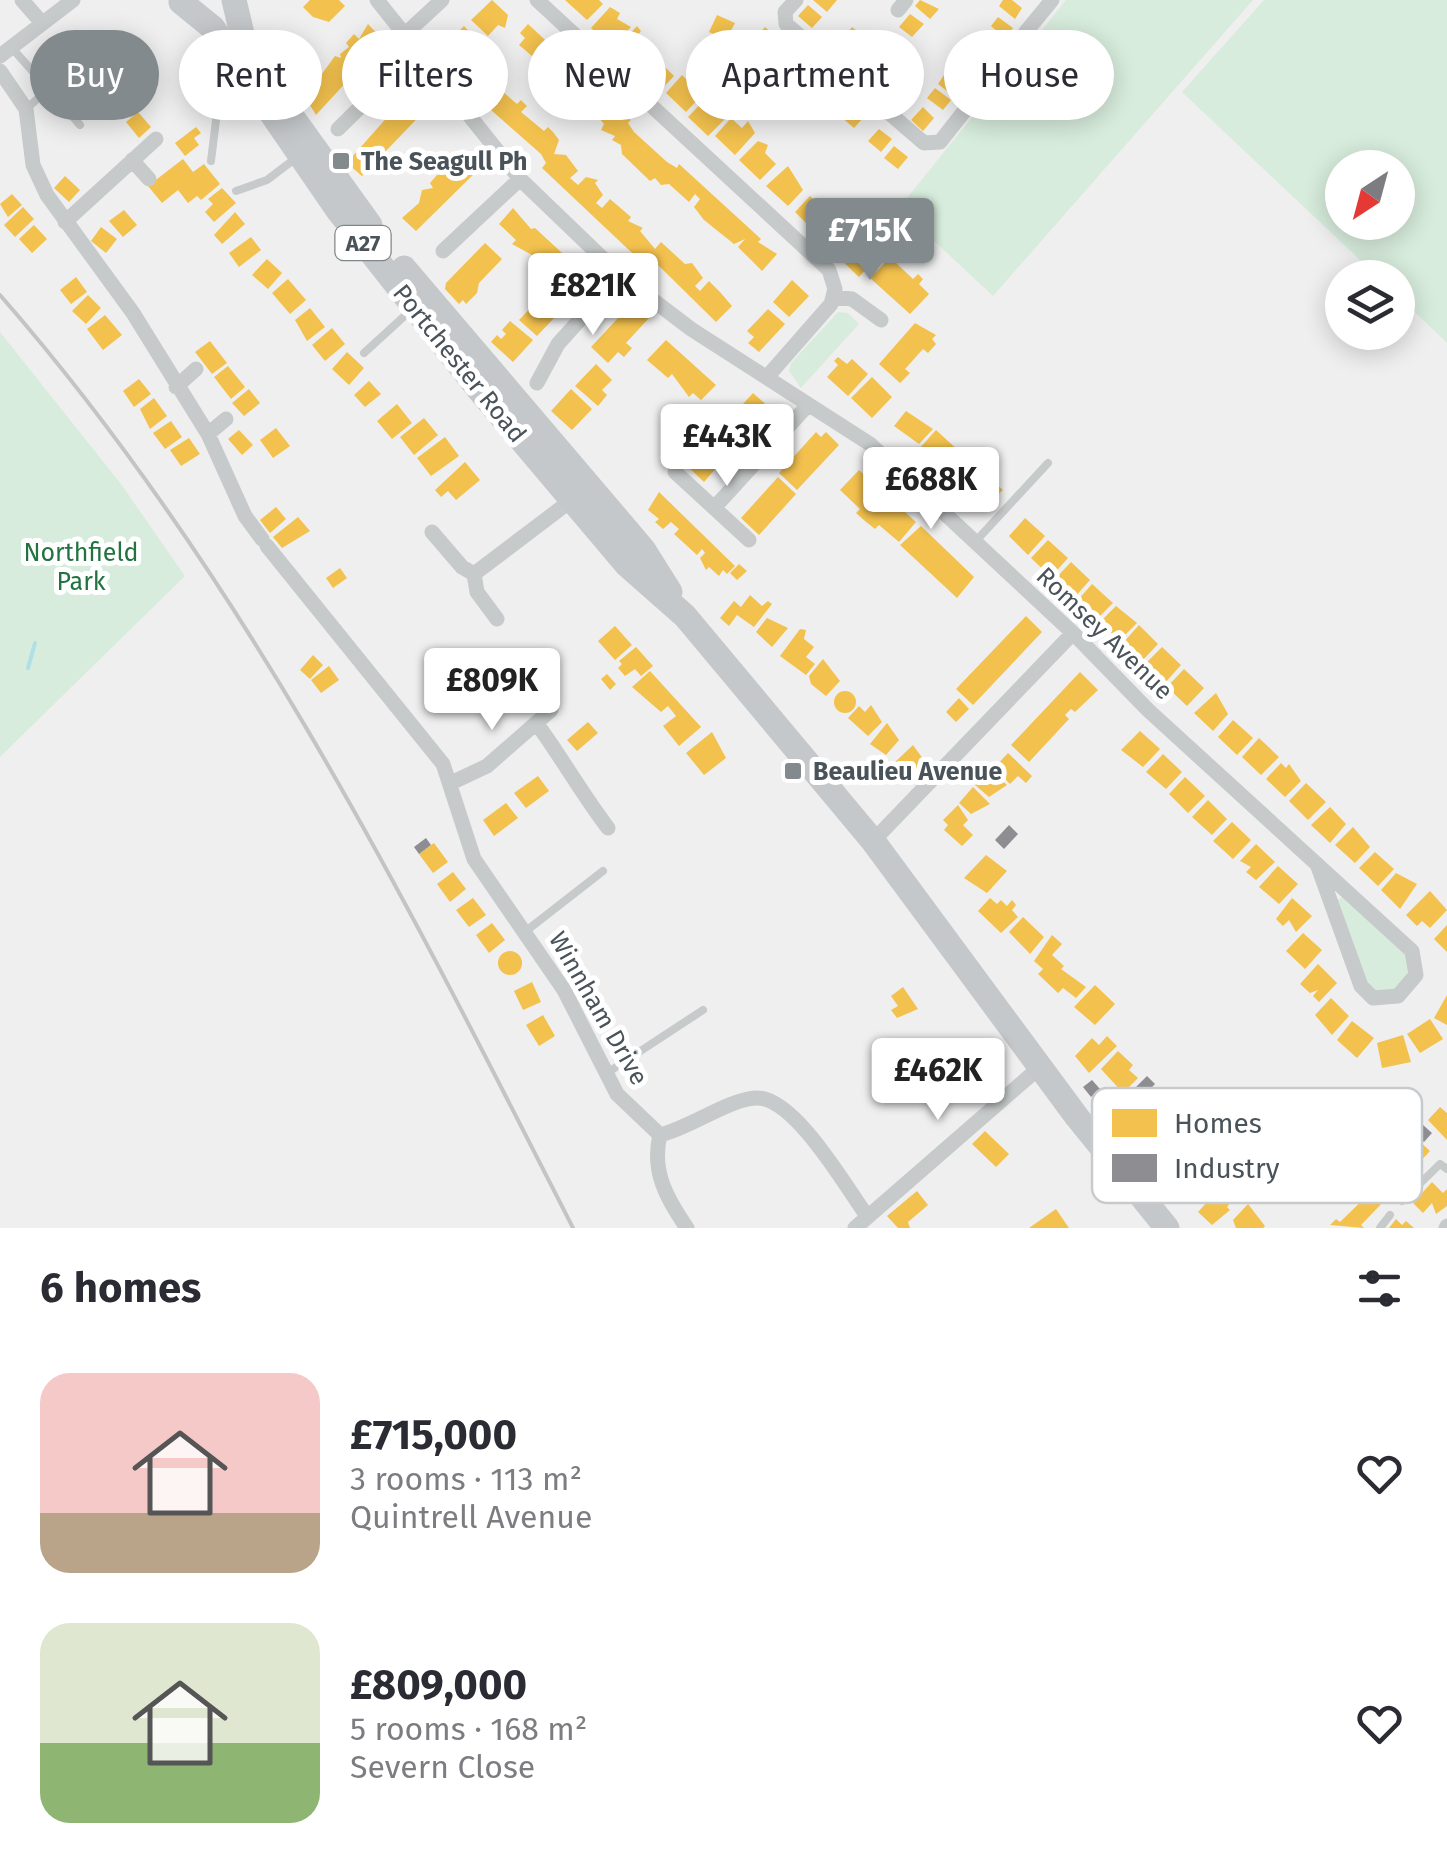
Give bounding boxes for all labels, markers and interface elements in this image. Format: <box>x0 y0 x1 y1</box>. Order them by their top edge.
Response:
chip: Buy <box>30 30 159 120</box>
chip: Rent <box>179 30 322 120</box>
chip: Filters <box>342 30 508 120</box>
chip: New <box>528 30 666 120</box>
chip: Apartment <box>686 30 924 120</box>
chip: House <box>944 30 1114 120</box>
place label: The Seagull Ph <box>361 147 527 177</box>
marker: The Seagull Ph <box>330 150 352 172</box>
north arrow <box>1325 150 1415 240</box>
map controls <box>1325 150 1415 350</box>
pin: £715K <box>800 198 940 283</box>
text: £715K <box>828 211 912 249</box>
road number: A27 <box>336 226 390 260</box>
pin: £821K <box>523 253 663 338</box>
button: layers <box>1325 260 1415 350</box>
text: £821K <box>550 266 636 304</box>
street label: Portchester Road <box>386 279 532 449</box>
pin: £443K <box>657 404 797 489</box>
text: £443K <box>683 417 771 455</box>
pin: £688K <box>861 447 1001 532</box>
text: £688K <box>885 460 977 498</box>
park label: Northfield Park <box>23 538 139 597</box>
street label: Romsey Avenue <box>1030 561 1179 706</box>
pin: £809K <box>422 648 562 733</box>
text: £809K <box>446 661 538 699</box>
place label: Beaulieu Avenue <box>813 757 1002 787</box>
marker: Beaulieu Avenue <box>782 760 804 782</box>
street label: Winnham Drive <box>542 927 654 1090</box>
pin: £462K <box>868 1038 1008 1123</box>
text: £462K <box>894 1051 982 1089</box>
legend <box>1092 1088 1422 1203</box>
text: Homes <box>1174 1107 1262 1140</box>
text: Industry <box>1174 1152 1280 1185</box>
icon: filters <box>1352 1261 1407 1316</box>
text: 6 homes <box>40 1263 201 1313</box>
text: £715,000 <box>350 1410 517 1460</box>
icon: home <box>120 1413 240 1533</box>
icon: heart <box>1352 1446 1407 1501</box>
text: 3 rooms · 113 m² <box>350 1460 582 1498</box>
text: Quintrell Avenue <box>350 1498 592 1536</box>
text: £809,000 <box>350 1660 527 1710</box>
icon: home <box>120 1663 240 1783</box>
icon: heart <box>1352 1696 1407 1751</box>
text: 5 rooms · 168 m² <box>350 1710 587 1748</box>
text: Severn Close <box>350 1748 535 1786</box>

